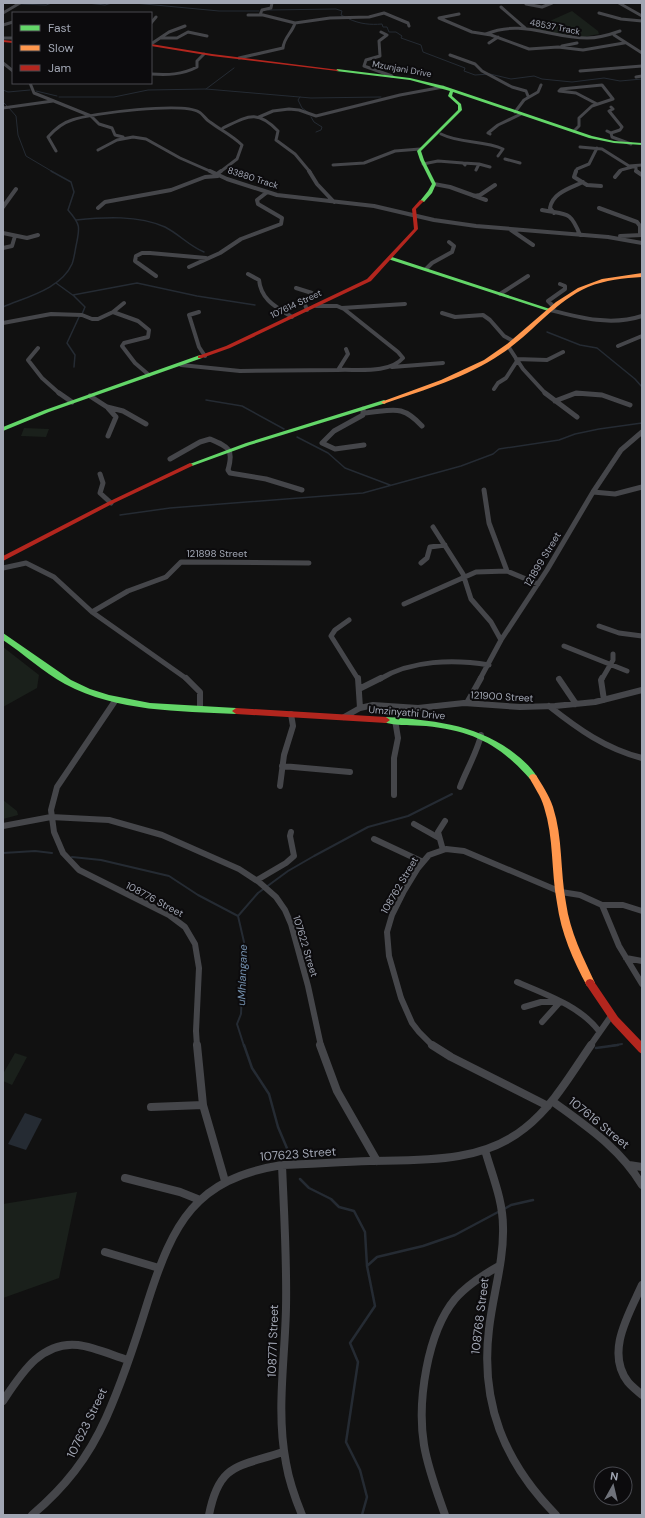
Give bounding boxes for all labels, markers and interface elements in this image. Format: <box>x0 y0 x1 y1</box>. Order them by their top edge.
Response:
legend <box>12 12 152 84</box>
street label: 48537 Track <box>529 16 582 38</box>
text: Fast <box>48 20 71 36</box>
text: Slow <box>48 40 74 56</box>
street label: Mzunjani Drive <box>371 58 433 80</box>
text: Jam <box>48 60 71 76</box>
street label: 83880 Track <box>226 164 280 192</box>
street label: 107614 Street <box>268 287 324 321</box>
street label: 121899 Street <box>521 530 564 589</box>
street label: 121898 Street <box>187 547 248 560</box>
street label: 121900 Street <box>470 688 534 705</box>
street label: Umzinyathi Drive <box>368 703 446 722</box>
street label: 108762 Street <box>378 854 421 916</box>
street label: 108776 Street <box>124 879 186 920</box>
street label: 107622 Street <box>290 914 321 978</box>
water label: uMhlangane <box>234 944 250 1006</box>
street label: 107616 Street <box>565 1094 633 1153</box>
street label: 107623 Street <box>259 1143 337 1165</box>
street label: 108768 Street <box>467 1276 493 1355</box>
street label: 108771 Street <box>264 1304 282 1378</box>
street label: 107623 Street <box>63 1385 111 1461</box>
north arrow <box>593 1466 633 1506</box>
text: N <box>609 1469 619 1484</box>

